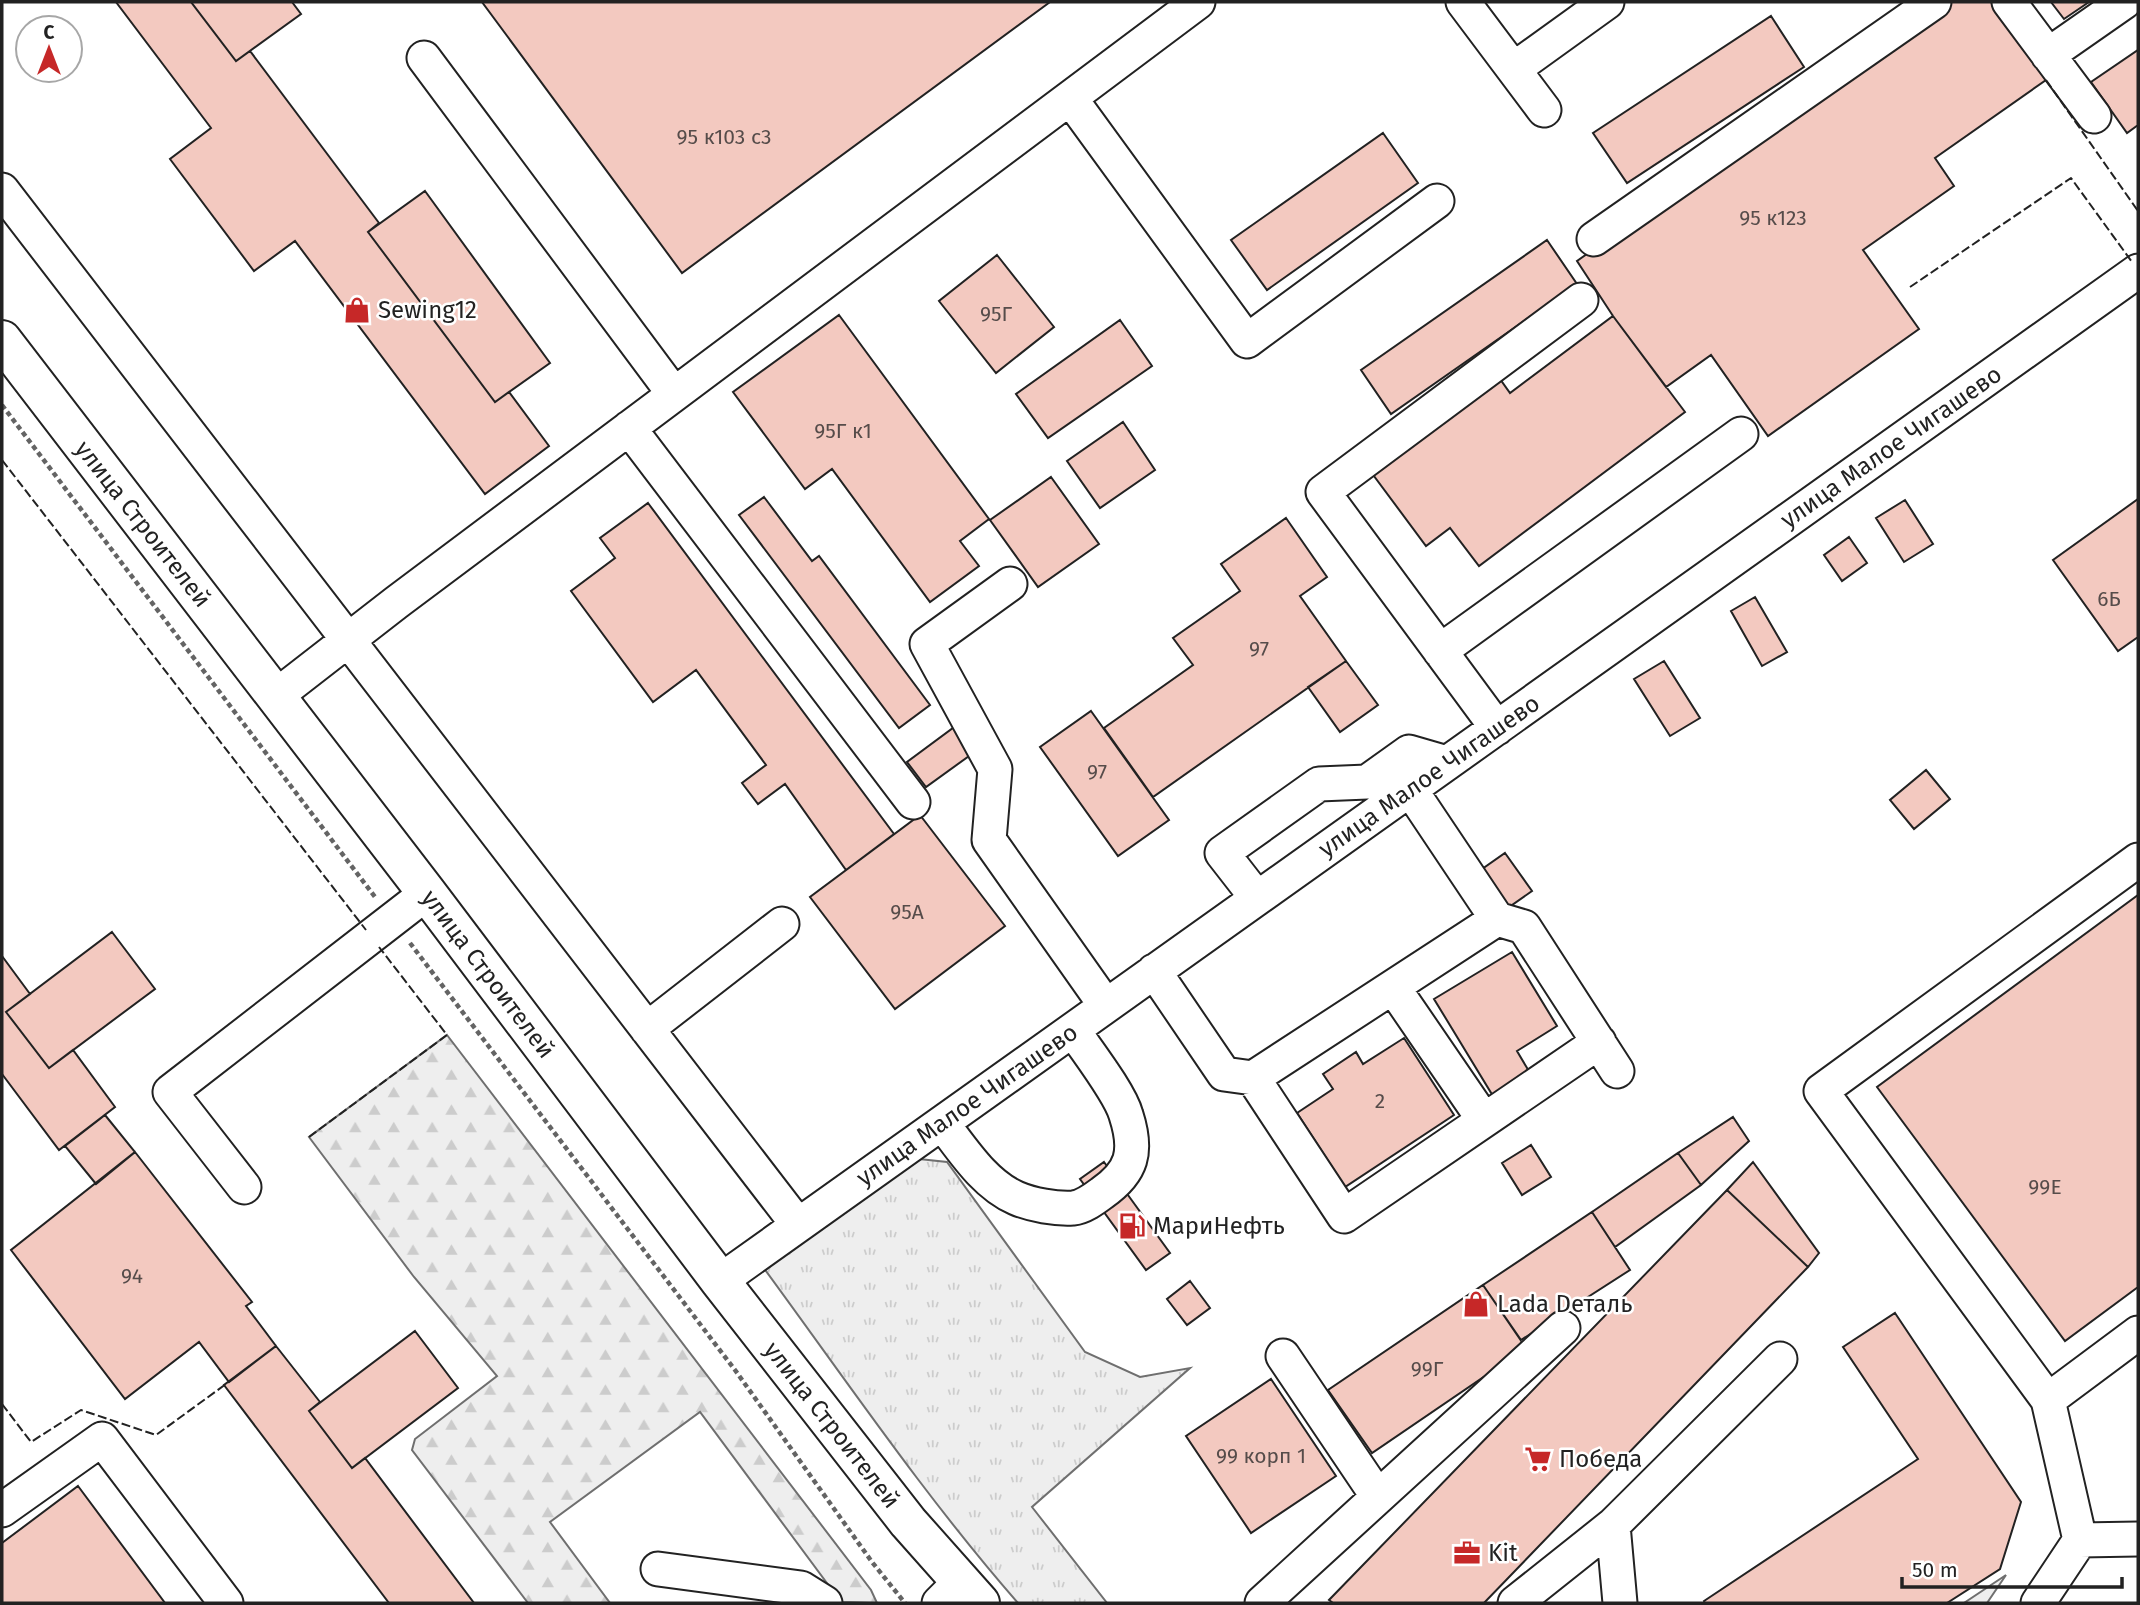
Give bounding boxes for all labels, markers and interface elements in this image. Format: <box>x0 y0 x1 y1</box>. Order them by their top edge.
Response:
north arrow <box>14 14 84 84</box>
text: С <box>44 21 55 44</box>
house number: 95 к103 с3 <box>677 124 771 150</box>
house number: 95 к123 <box>1739 205 1807 231</box>
shop icon: Sewing12 <box>342 295 372 325</box>
place label: Sewing12 <box>378 296 477 324</box>
house number: 95Г <box>980 301 1012 327</box>
street label: улица Малое Чигашево <box>1775 360 2007 534</box>
house number: 95Г к1 <box>814 418 872 444</box>
street label: улица Строителей <box>69 435 217 613</box>
house number: 6Б <box>2097 586 2121 612</box>
house number: 97 <box>1249 636 1269 662</box>
street label: улица Малое Чигашево <box>1313 689 1545 863</box>
house number: 97 <box>1087 759 1107 785</box>
street label: улица Строителей <box>416 884 560 1064</box>
house number: 95А <box>890 899 924 925</box>
street label: улица Малое Чигашево <box>851 1018 1083 1192</box>
house number: 2 <box>1375 1088 1385 1114</box>
house number: 99Е <box>2028 1174 2062 1200</box>
fuel station icon: МариНефть <box>1117 1211 1147 1241</box>
place label: МариНефть <box>1153 1212 1285 1240</box>
house number: 94 <box>121 1263 143 1289</box>
shop icon: Lada Dеталь <box>1461 1289 1491 1319</box>
place label: Lada Dеталь <box>1497 1290 1633 1318</box>
street label: улица Строителей <box>758 1336 906 1514</box>
house number: 99Г <box>1411 1356 1444 1382</box>
house number: 99 корп 1 <box>1216 1443 1306 1469</box>
supermarket icon: Победа <box>1523 1444 1553 1474</box>
place label: Победа <box>1559 1445 1642 1473</box>
office icon: Kit <box>1452 1538 1482 1568</box>
place label: Kit <box>1488 1539 1518 1567</box>
scale bar <box>1902 1546 2122 1590</box>
text: 50 m <box>1912 1557 1958 1583</box>

